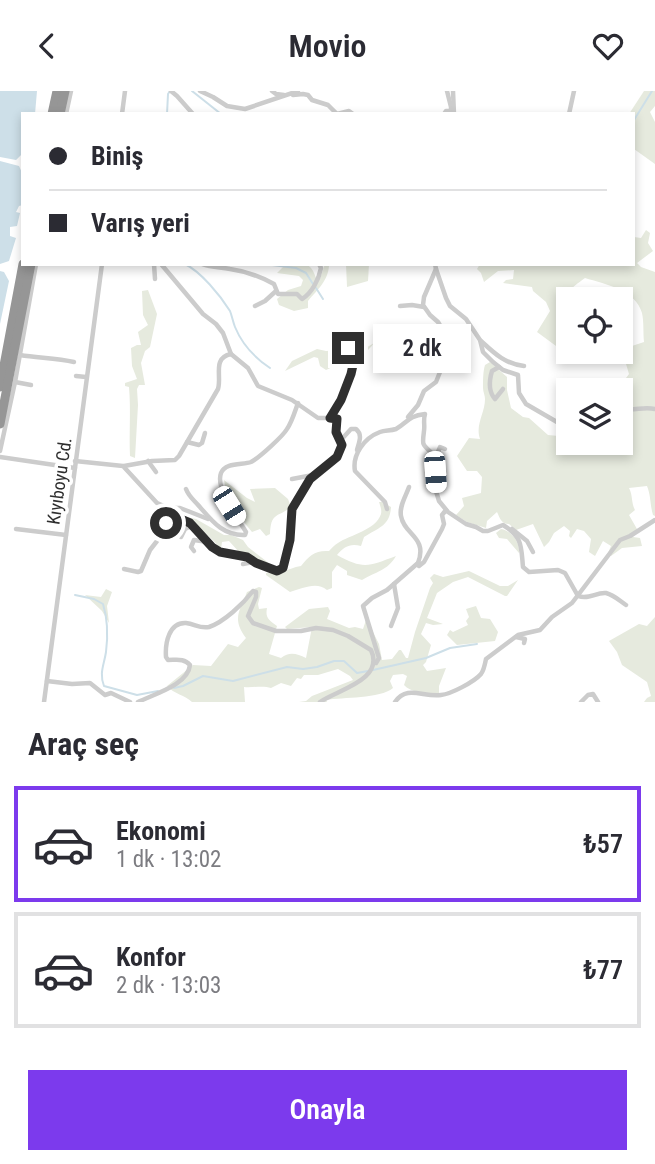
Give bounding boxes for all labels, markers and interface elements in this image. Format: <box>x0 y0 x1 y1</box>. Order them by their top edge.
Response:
icon: back <box>28 27 66 65</box>
text: Movio <box>289 27 367 65</box>
icon: heart <box>589 27 627 65</box>
text: Biniş <box>91 141 143 171</box>
text: Varış yeri <box>91 208 190 238</box>
map controls <box>556 287 633 455</box>
button: locate <box>556 287 633 364</box>
callout: 2 dk <box>372 323 471 373</box>
route end <box>332 332 364 364</box>
text: 2 dk <box>402 335 442 362</box>
button: layers <box>556 378 633 455</box>
street label: Kıyıboyu Cd. <box>42 436 76 526</box>
car <box>424 450 447 494</box>
car <box>209 483 250 529</box>
route start <box>150 507 182 539</box>
text: Araç seç <box>28 725 139 763</box>
icon: car <box>32 813 95 876</box>
text: Ekonomi <box>116 816 206 846</box>
text: ₺57 <box>583 829 623 859</box>
text: 1 dk · 13:02 <box>116 846 221 873</box>
icon: car <box>32 939 95 1002</box>
text: Konfor <box>116 942 186 972</box>
text: ₺77 <box>583 955 623 985</box>
text: 2 dk · 13:03 <box>116 972 221 999</box>
button: Onayla <box>28 1070 627 1150</box>

